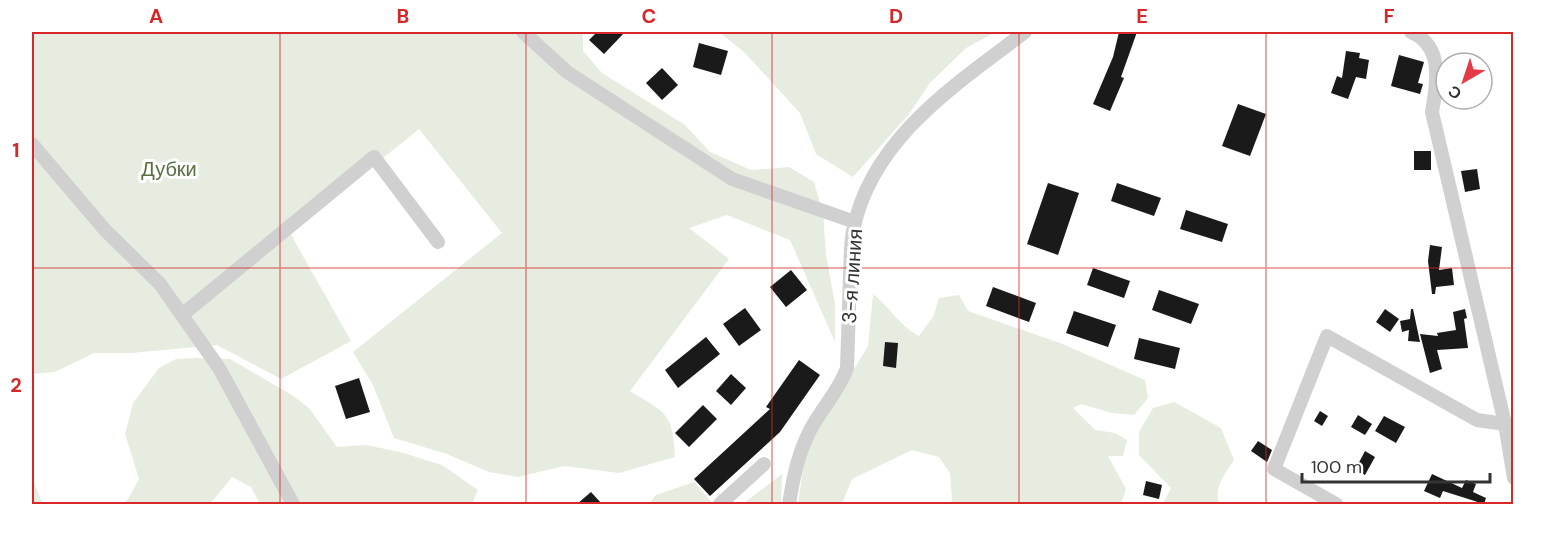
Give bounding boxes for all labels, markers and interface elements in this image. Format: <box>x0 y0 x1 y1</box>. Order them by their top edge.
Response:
text: A <box>149 3 163 29</box>
text: B <box>397 3 409 29</box>
text: C <box>642 3 656 29</box>
text: D <box>889 3 903 29</box>
text: E <box>1136 3 1148 29</box>
text: F <box>1383 3 1395 29</box>
north arrow <box>1434 51 1494 111</box>
text: С <box>1443 80 1466 104</box>
text: 1 <box>12 137 20 163</box>
park label: Дубки <box>141 156 197 182</box>
street label: 3-я линия <box>836 228 868 324</box>
text: 2 <box>10 372 22 398</box>
scale bar <box>1302 446 1490 484</box>
text: 100 m <box>1311 455 1362 479</box>

